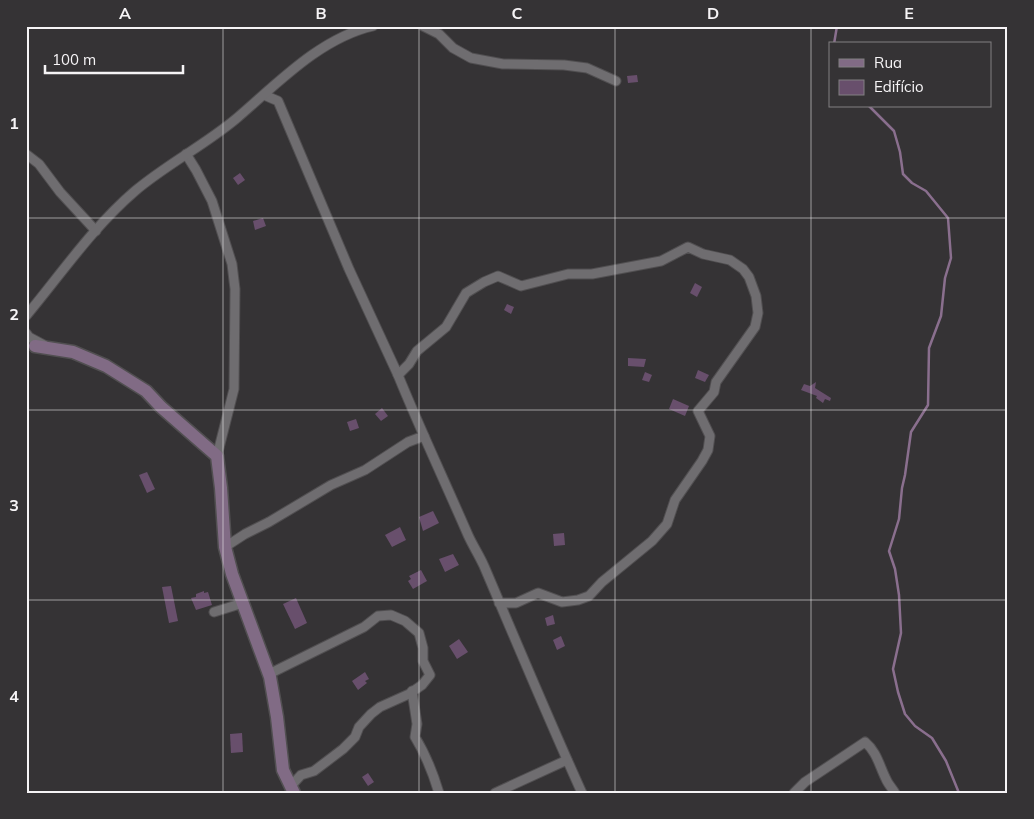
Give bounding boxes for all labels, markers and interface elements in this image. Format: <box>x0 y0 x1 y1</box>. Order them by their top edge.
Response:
text: A <box>119 3 131 23</box>
text: B <box>315 3 327 23</box>
text: C <box>512 3 523 23</box>
text: D <box>707 3 719 23</box>
text: E <box>904 3 914 23</box>
scale bar <box>45 42 182 74</box>
legend <box>829 42 992 108</box>
text: 100 m <box>52 50 96 69</box>
text: Rua <box>874 53 902 72</box>
text: Edifício <box>874 77 924 96</box>
text: 1 <box>9 113 19 133</box>
text: 2 <box>9 304 19 324</box>
text: 3 <box>9 495 19 515</box>
text: 4 <box>9 686 19 706</box>

